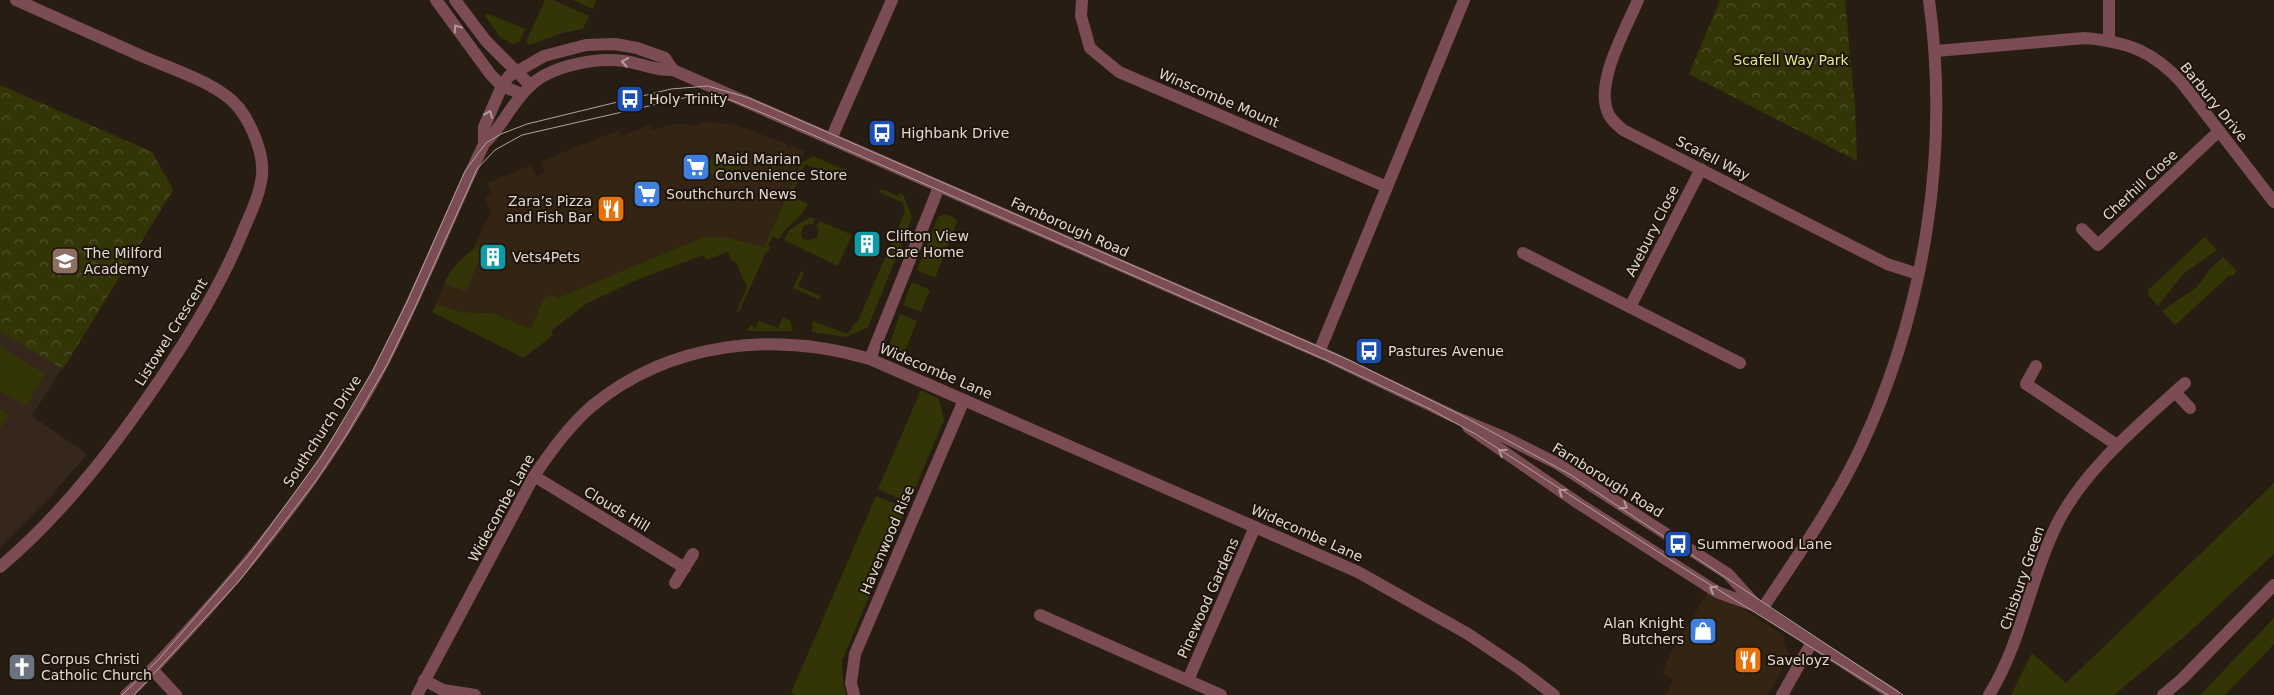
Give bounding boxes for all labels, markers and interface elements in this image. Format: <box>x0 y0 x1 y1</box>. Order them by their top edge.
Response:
one-way arrow <box>453 24 463 33</box>
park label: Scafell Way Park <box>1733 52 1850 68</box>
one-way arrow <box>621 57 630 67</box>
street label: Barbury Drive <box>2177 59 2251 145</box>
street label: Winscombe Mount <box>1156 65 1282 131</box>
bus stop icon: Holy Trinity <box>615 84 645 114</box>
place label: Holy Trinity <box>649 91 727 107</box>
one-way arrow <box>484 111 494 119</box>
bus stop icon: Highbank Drive <box>867 118 897 148</box>
place label: Highbank Drive <box>901 125 1009 141</box>
street label: Scafell Way <box>1673 133 1753 183</box>
street label: Cherhill Close <box>2099 146 2181 224</box>
place label: Maid Marian Convenience Store <box>715 151 847 183</box>
supermarket icon: Maid Marian Convenience Store <box>681 152 711 182</box>
supermarket icon: Southchurch News <box>632 179 662 209</box>
street label: Avebury Close <box>1622 183 1682 279</box>
place label: Southchurch News <box>666 186 796 202</box>
place label: Zara’s Pizza and Fish Bar <box>506 193 592 225</box>
restaurant icon: Zara’s Pizza and Fish Bar <box>596 194 626 224</box>
street label: Farnborough Road <box>1009 194 1131 260</box>
place label: Clifton View Care Home <box>886 228 969 260</box>
building icon: Clifton View Care Home <box>852 229 882 259</box>
building icon: Vets4Pets <box>478 242 508 272</box>
place label: The Milford Academy <box>83 245 162 277</box>
school or university icon: The Milford Academy <box>50 246 80 276</box>
place label: Vets4Pets <box>512 249 580 265</box>
street label: Listowel Crescent <box>132 275 211 389</box>
bus stop icon: Pastures Avenue <box>1354 336 1384 366</box>
street label: Widecombe Lane <box>877 340 995 402</box>
place label: Pastures Avenue <box>1388 343 1504 359</box>
street label: Southchurch Drive <box>280 372 364 490</box>
street label: Farnborough Road <box>1550 439 1666 521</box>
one-way arrow <box>1498 449 1508 458</box>
street label: Widecombe Lane <box>465 451 537 565</box>
street label: Clouds Hill <box>581 483 653 535</box>
street label: Havenwood Rise <box>857 483 917 597</box>
one-way arrow <box>1558 489 1567 498</box>
one-way arrow <box>1618 500 1627 509</box>
street label: Widecombe Lane <box>1249 501 1365 565</box>
street label: Chisbury Green <box>1997 524 2047 632</box>
bus stop icon: Summerwood Lane <box>1663 529 1693 559</box>
street label: Pinewood Gardens <box>1174 535 1242 661</box>
place label: Summerwood Lane <box>1697 536 1832 552</box>
one-way arrow <box>1710 585 1719 595</box>
place label: Alan Knight Butchers <box>1603 615 1685 647</box>
shop icon: Alan Knight Butchers <box>1688 616 1718 646</box>
restaurant icon: Saveloyz <box>1733 645 1763 675</box>
place label: Corpus Christi Catholic Church <box>41 651 152 683</box>
church icon: Corpus Christi Catholic Church <box>7 652 37 682</box>
place label: Saveloyz <box>1767 652 1829 668</box>

